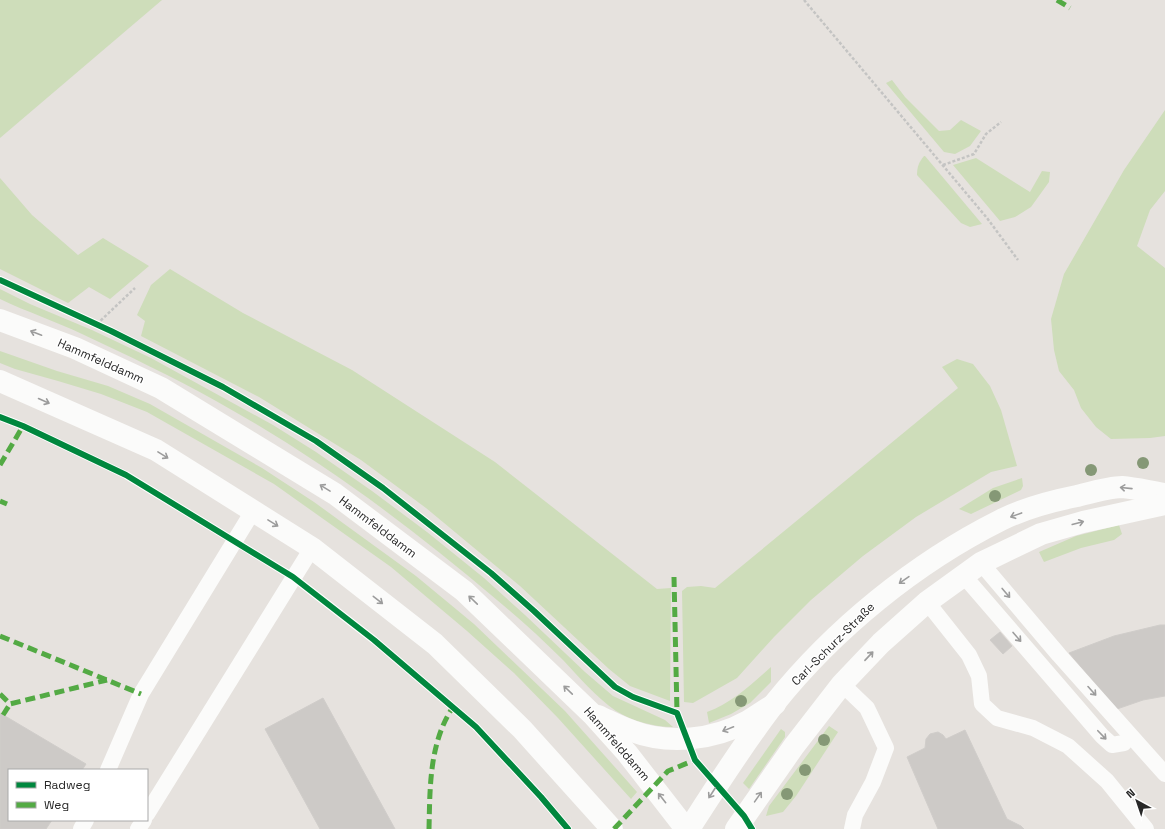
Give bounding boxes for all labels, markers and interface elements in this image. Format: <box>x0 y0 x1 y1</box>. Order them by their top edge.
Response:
one-way arrow <box>30 329 42 337</box>
street label: Hammfelddamm <box>55 335 147 387</box>
one-way arrow <box>38 397 50 405</box>
one-way arrow <box>157 451 169 459</box>
one-way arrow <box>319 484 331 492</box>
one-way arrow <box>1120 484 1133 492</box>
street label: Hammfelddamm <box>336 493 420 561</box>
one-way arrow <box>1010 511 1022 519</box>
one-way arrow <box>1071 519 1084 526</box>
one-way arrow <box>267 520 279 528</box>
one-way arrow <box>899 576 910 584</box>
one-way arrow <box>1002 588 1011 598</box>
one-way arrow <box>372 595 383 604</box>
one-way arrow <box>469 596 479 605</box>
street label: Carl-Schurz-Straße <box>788 599 878 689</box>
one-way arrow <box>1012 632 1021 642</box>
one-way arrow <box>864 651 873 661</box>
one-way arrow <box>563 685 573 695</box>
one-way arrow <box>1087 686 1096 696</box>
street label: Hammfelddamm <box>580 704 654 784</box>
one-way arrow <box>723 726 735 733</box>
one-way arrow <box>1097 730 1106 741</box>
legend <box>8 769 148 821</box>
text: Radweg <box>44 777 90 793</box>
north arrow <box>1117 781 1157 821</box>
text: N <box>1123 786 1138 801</box>
one-way arrow <box>708 787 716 798</box>
one-way arrow <box>754 791 762 802</box>
one-way arrow <box>658 793 667 804</box>
text: Weg <box>44 797 69 813</box>

